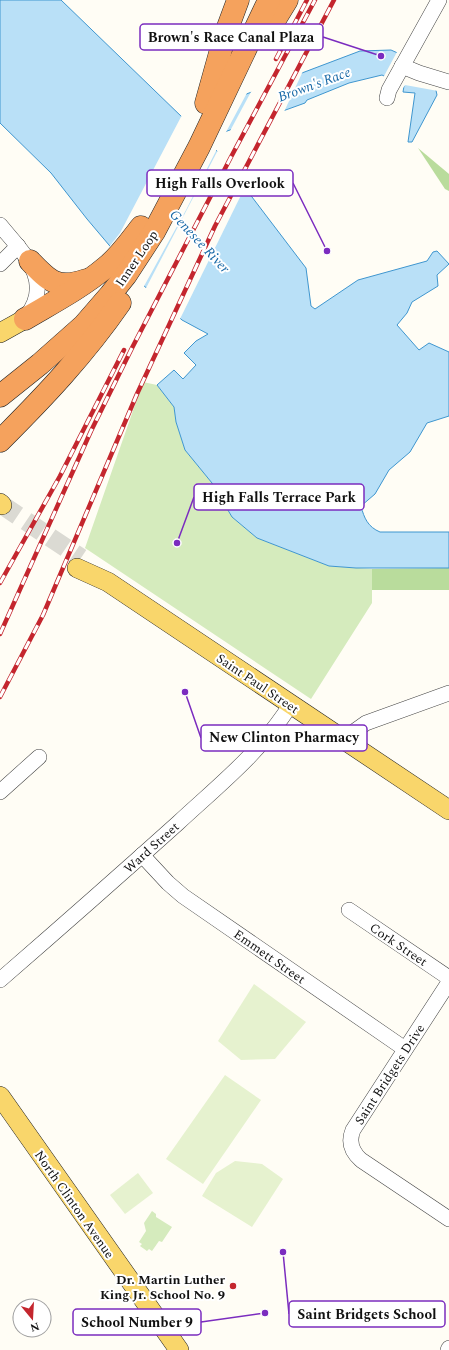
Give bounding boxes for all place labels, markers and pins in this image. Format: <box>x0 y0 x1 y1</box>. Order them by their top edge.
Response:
callout: Brown's Race Canal Plaza <box>140 24 323 50</box>
callout: High Falls Overlook <box>147 170 293 196</box>
callout: High Falls Terrace Park <box>194 484 364 510</box>
callout: New Clinton Pharmacy <box>201 725 367 751</box>
place label: Dr. Martin Luther King Jr. School No. 9 <box>100 1270 225 1305</box>
marker: Dr. Martin Luther King Jr. School No. 9 <box>228 1281 238 1291</box>
callout: Saint Bridgets School <box>289 1301 445 1327</box>
callout: School Number 9 <box>73 1309 201 1335</box>

